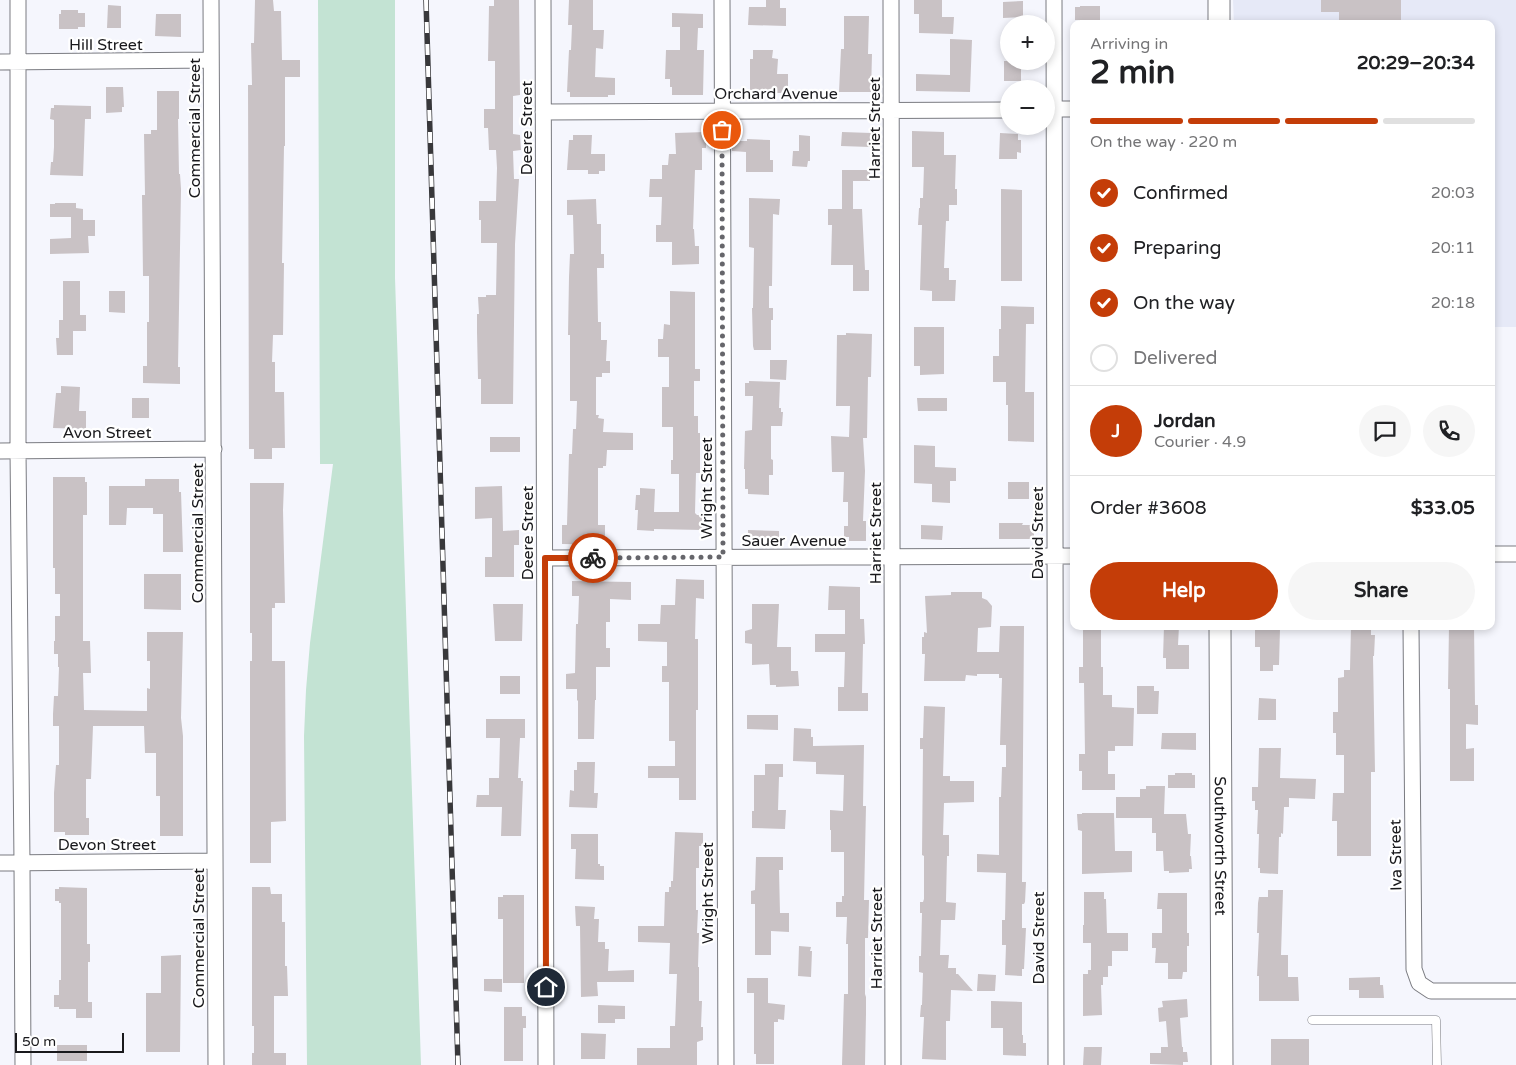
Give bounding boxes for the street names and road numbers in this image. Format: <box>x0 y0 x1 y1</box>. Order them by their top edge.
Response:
street label: Hill Street <box>69 35 143 55</box>
street label: Commercial Street <box>185 58 205 198</box>
street label: Harriet Street <box>865 77 885 179</box>
street label: Deere Street <box>517 81 537 175</box>
street label: Orchard Avenue <box>714 84 838 104</box>
street label: Avon Street <box>62 423 152 443</box>
street label: Wright Street <box>697 437 717 539</box>
street label: Commercial Street <box>188 463 208 603</box>
street label: Harriet Street <box>866 482 886 584</box>
street label: Deere Street <box>518 486 538 580</box>
street label: David Street <box>1028 486 1048 580</box>
street label: Sauer Avenue <box>741 531 847 551</box>
street label: Southworth Street <box>1210 776 1230 916</box>
street label: Iva Street <box>1385 819 1407 891</box>
street label: Devon Street <box>58 835 156 855</box>
street label: Wright Street <box>698 842 718 944</box>
street label: Commercial Street <box>189 868 209 1008</box>
street label: Harriet Street <box>867 887 887 989</box>
street label: David Street <box>1029 891 1049 985</box>

